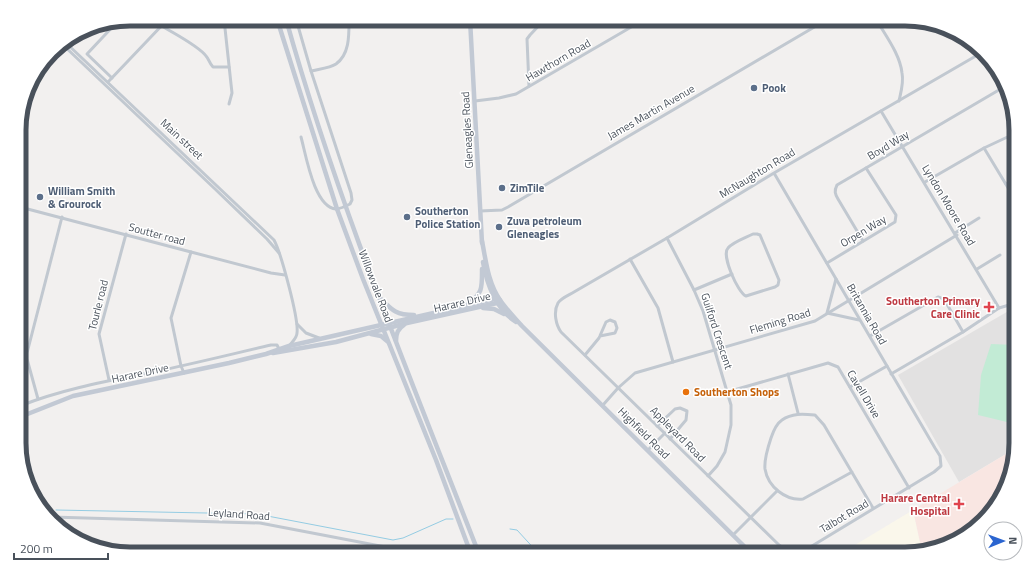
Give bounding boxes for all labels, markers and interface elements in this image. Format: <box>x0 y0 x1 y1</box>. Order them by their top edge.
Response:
street label: Hawthorn Road <box>522 35 594 85</box>
street label: James Martin Avenue <box>604 80 698 144</box>
place label: Pook <box>762 80 786 96</box>
marker: Pook <box>749 83 759 93</box>
street label: Gleneagles Road <box>457 91 477 169</box>
street label: Main street <box>157 115 207 163</box>
street label: Boyd Way <box>864 126 913 164</box>
street label: McNaughton Road <box>716 144 798 202</box>
street label: Lyndon Moore Road <box>918 161 980 249</box>
place label: ZimTile <box>510 180 545 196</box>
place label: William Smith & Grourock <box>48 183 115 212</box>
marker: ZimTile <box>497 183 507 193</box>
marker: William Smith & Grourock <box>35 192 45 202</box>
place label: Southerton Police Station <box>415 203 480 232</box>
street label: Orpen Way <box>837 211 890 251</box>
marker: Southerton Police Station <box>402 212 412 222</box>
place label: Zuva petroleum Gleneagles <box>507 213 582 242</box>
street label: Soutter road <box>127 219 187 249</box>
marker: Zuva petroleum Gleneagles <box>494 222 504 232</box>
street label: Willowvale Road <box>355 247 397 325</box>
street label: Tourle road <box>84 278 112 332</box>
street label: Britannia Road <box>843 280 891 348</box>
street label: Harare Drive <box>432 288 492 316</box>
street label: Guilford Crescent <box>697 291 737 371</box>
place label: Southerton Primary Care Clinic <box>886 293 980 322</box>
marker: Southerton Primary Care Clinic <box>983 301 995 313</box>
street label: Fleming Road <box>747 304 813 338</box>
street label: Harare Drive <box>110 359 170 387</box>
street label: Cavell Drive <box>843 367 885 422</box>
place label: Southerton Shops <box>694 384 779 400</box>
marker: Southerton Shops <box>681 387 691 397</box>
street label: Highfield Road <box>614 403 674 463</box>
street label: Appleyard Road <box>647 403 709 465</box>
place label: Harare Central Hospital <box>881 490 950 519</box>
street label: Talbot Road <box>817 495 872 537</box>
marker: Harare Central Hospital <box>953 498 965 510</box>
street label: Leyland Road <box>208 504 271 524</box>
north arrow <box>983 521 1023 561</box>
scale bar <box>14 535 108 561</box>
text: N <box>1005 537 1021 545</box>
text: 200 m <box>20 539 53 558</box>

